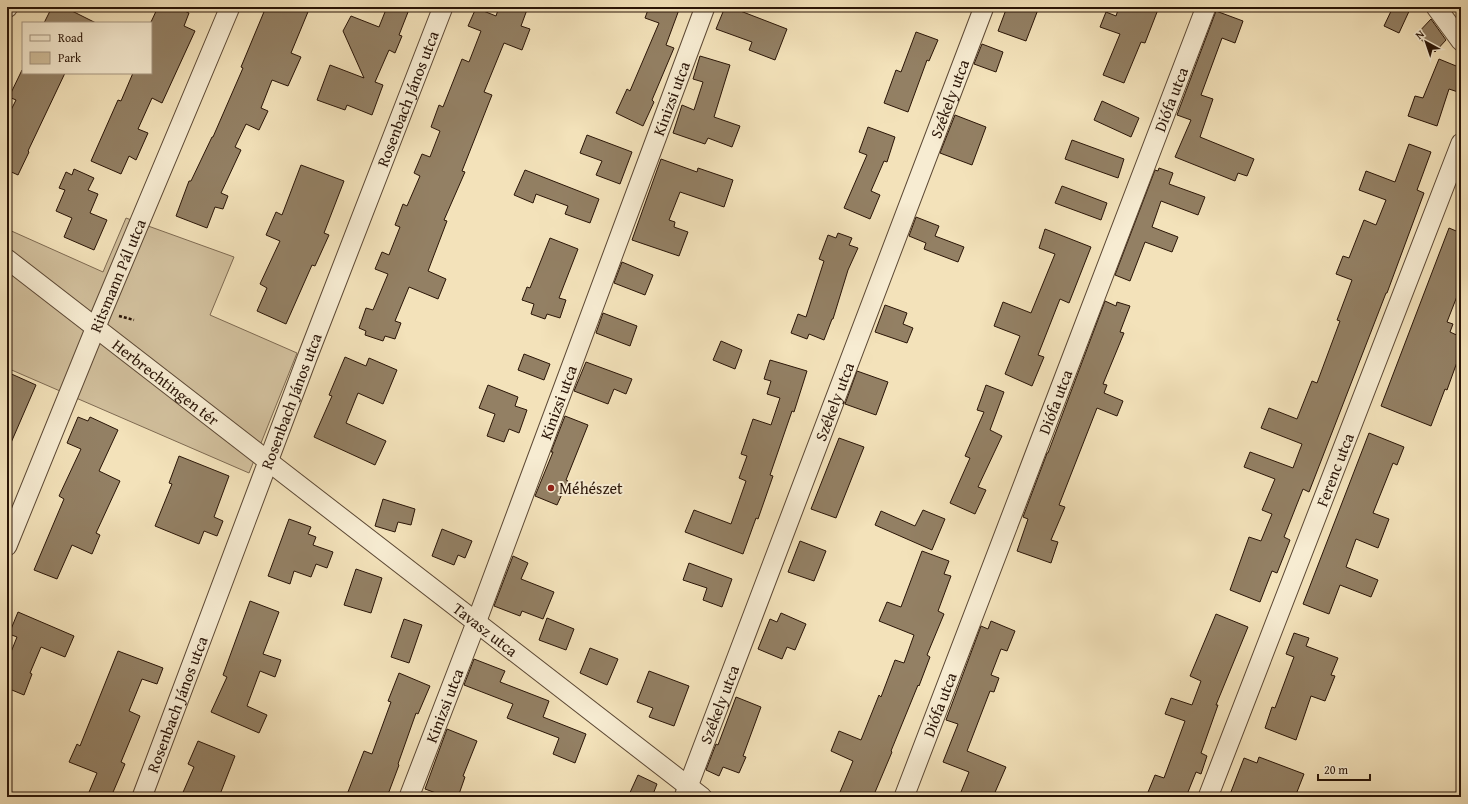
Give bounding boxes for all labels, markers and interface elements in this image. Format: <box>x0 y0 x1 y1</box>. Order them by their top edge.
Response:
legend <box>22 22 152 74</box>
north arrow <box>1406 22 1446 62</box>
text: N <box>1412 25 1428 43</box>
street label: Rosenbach János utca <box>370 27 445 170</box>
text: Road <box>58 29 84 46</box>
text: Park <box>58 49 82 66</box>
street label: Székely utca <box>923 55 975 142</box>
street label: Kinizsi utca <box>646 57 696 139</box>
street label: Diófa utca <box>1147 63 1194 135</box>
street label: Ritsmann Pál utca <box>83 215 152 336</box>
street label: Rosenbach János utca <box>254 329 328 473</box>
street label: Herbrechtingen tér <box>107 333 225 431</box>
street label: Székely utca <box>808 358 860 444</box>
street label: Kinizsi utca <box>533 361 583 443</box>
street label: Diófa utca <box>1032 366 1078 438</box>
street label: Ferenc utca <box>1310 429 1360 510</box>
place label: Méhészet <box>559 476 623 500</box>
marker: Méhészet <box>546 483 556 493</box>
street label: Tavasz utca <box>448 596 523 663</box>
street label: Rosenbach János utca <box>140 632 214 776</box>
street label: Székely utca <box>693 661 745 747</box>
street label: Kinizsi utca <box>419 665 470 746</box>
street label: Diófa utca <box>916 668 963 740</box>
scale bar <box>1318 756 1370 782</box>
text: 20 m <box>1324 761 1348 778</box>

